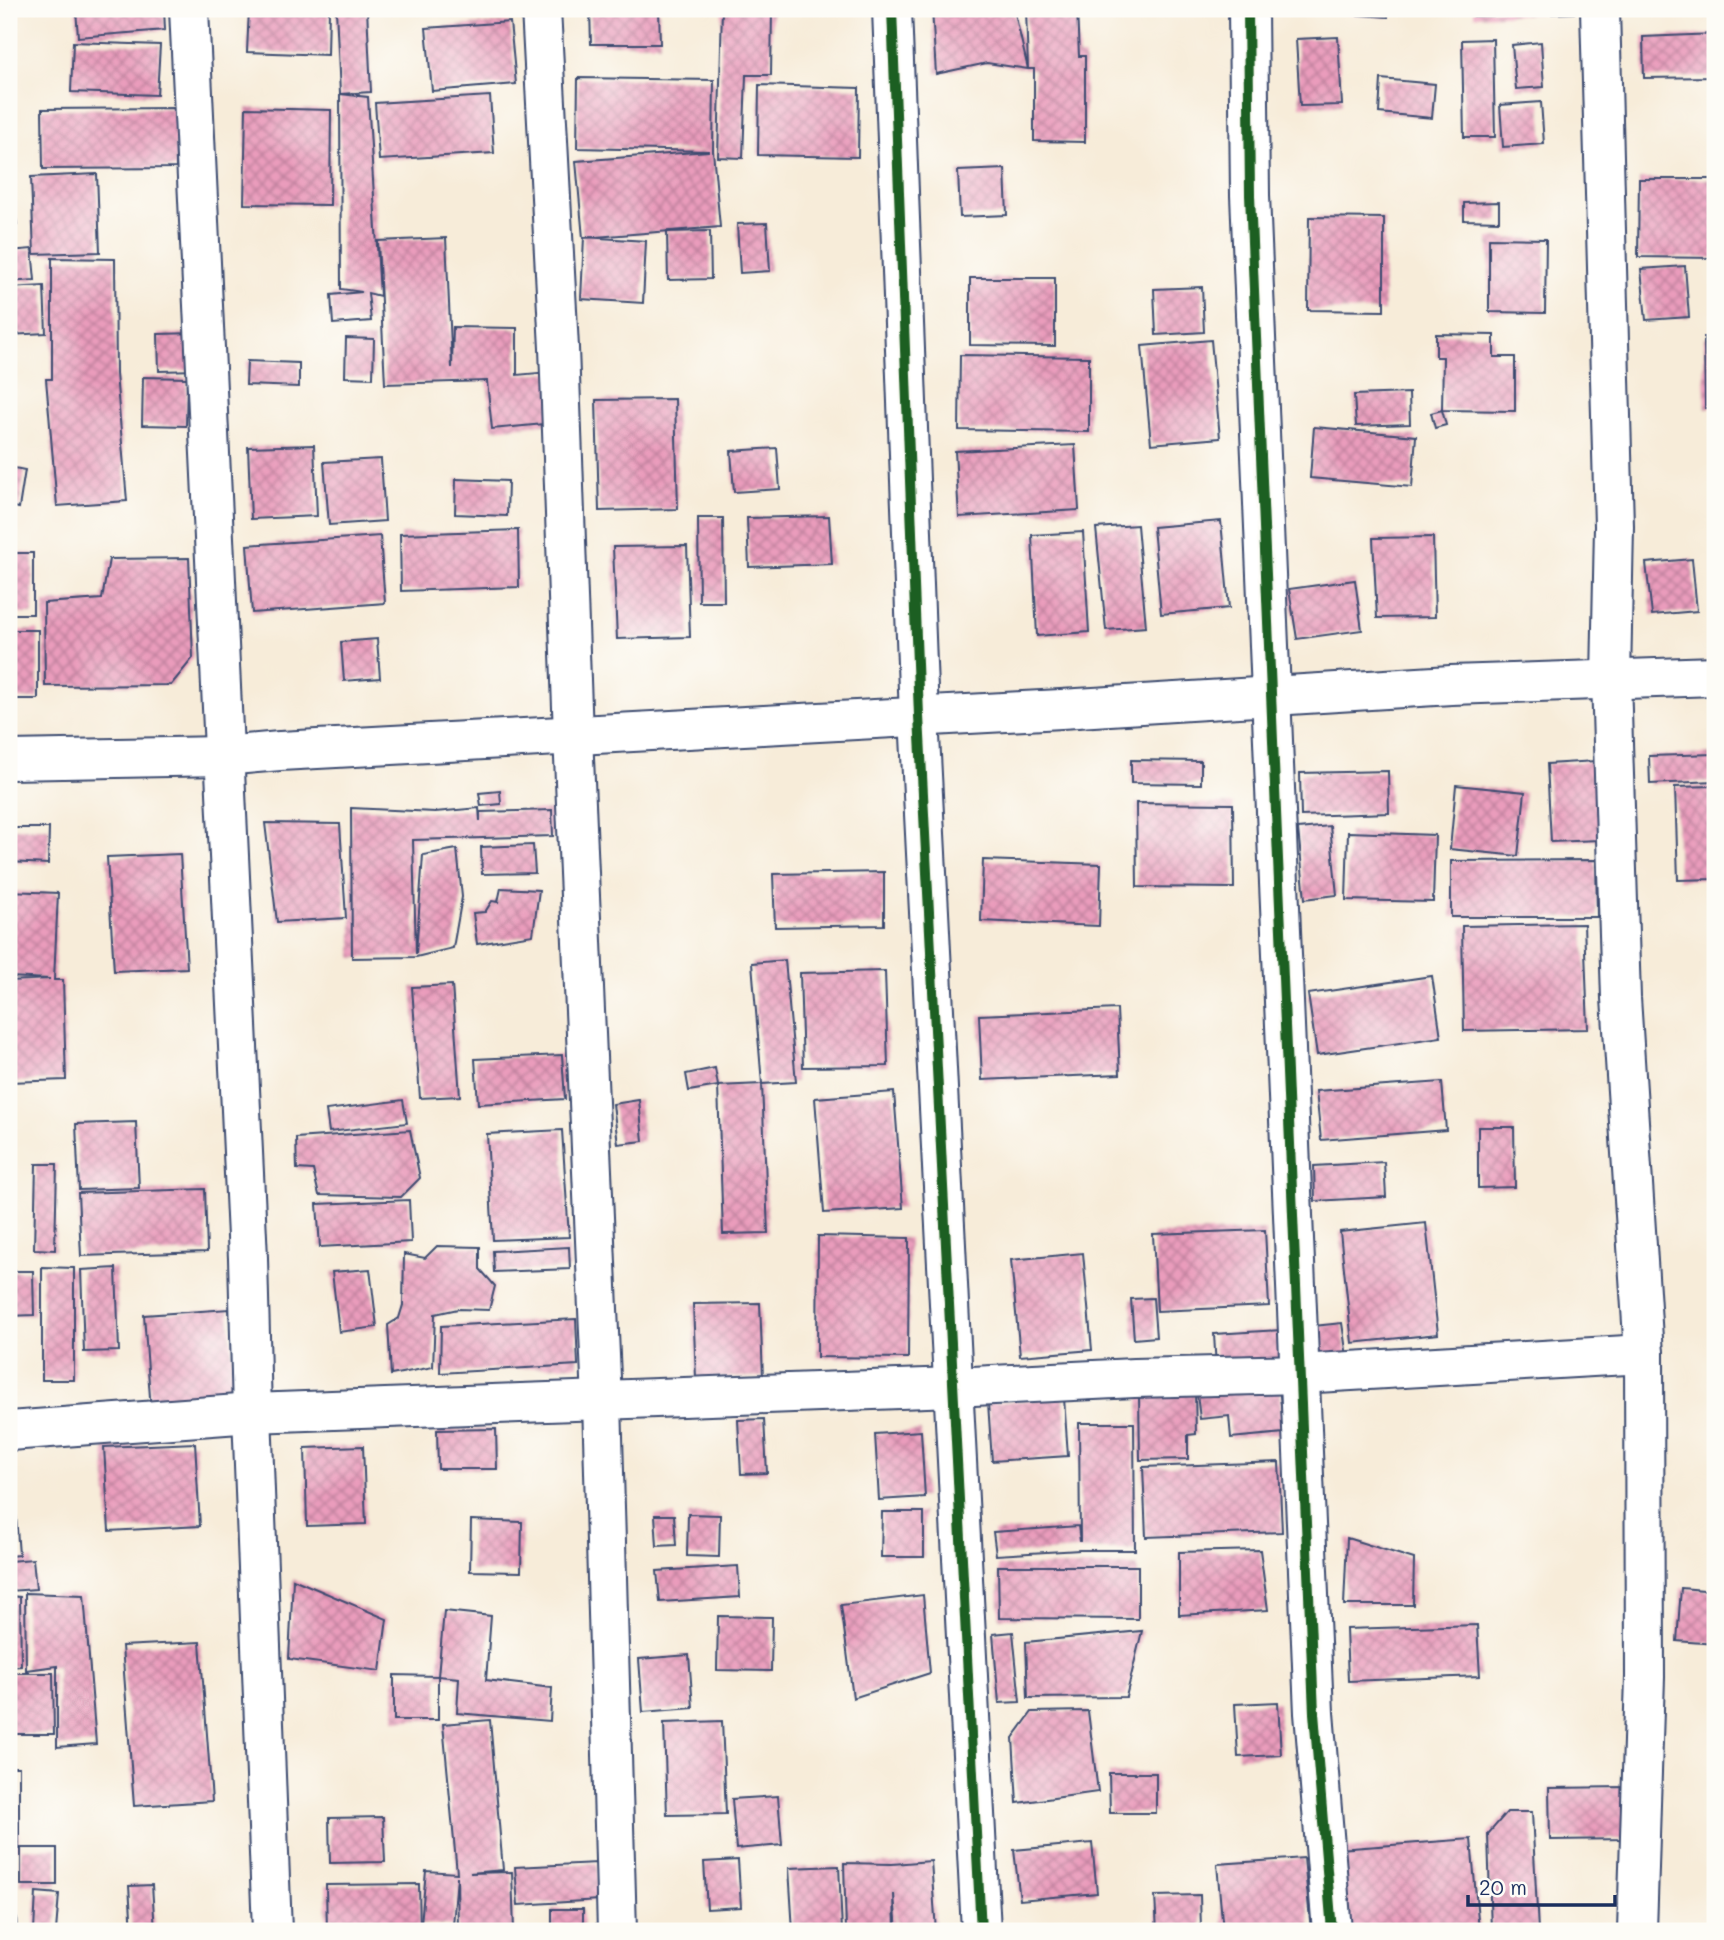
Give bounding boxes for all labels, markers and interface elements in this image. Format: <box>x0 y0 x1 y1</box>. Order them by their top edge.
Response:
scale bar <box>1468 1863 1616 1907</box>
text: 20 m <box>1479 1873 1527 1900</box>

